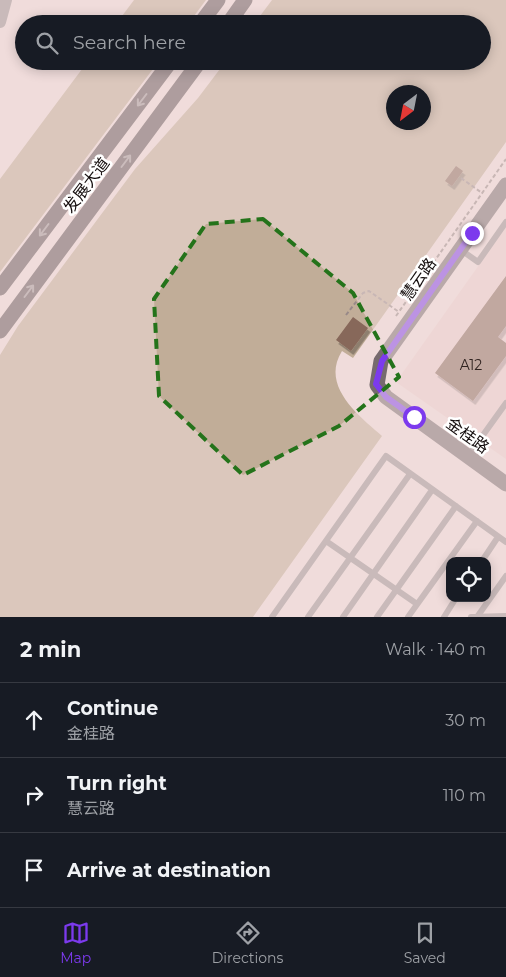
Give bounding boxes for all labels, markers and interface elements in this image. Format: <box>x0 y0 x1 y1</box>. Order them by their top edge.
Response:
search box <box>15 15 491 70</box>
icon: search <box>33 29 61 57</box>
text: Search here <box>73 31 186 54</box>
north arrow <box>386 85 431 130</box>
one-way arrow <box>137 93 147 107</box>
street label: 发展大道 <box>60 154 113 217</box>
one-way arrow <box>121 154 131 168</box>
route end <box>461 222 484 245</box>
one-way arrow <box>39 223 49 237</box>
street label: 慧云路 <box>397 254 440 304</box>
one-way arrow <box>24 284 34 298</box>
house number: A12 <box>460 356 482 374</box>
route start <box>403 406 426 429</box>
street label: 金桂路 <box>443 414 493 457</box>
map controls <box>446 557 491 602</box>
button: locate <box>446 557 491 602</box>
text: 2 min <box>20 637 81 662</box>
text: Walk · 140 m <box>385 640 486 659</box>
text: Continue <box>67 697 158 720</box>
icon: ahead <box>20 706 48 734</box>
text: 30 m <box>445 711 486 730</box>
text: 金桂路 <box>67 724 115 743</box>
text: Turn right <box>67 772 167 795</box>
icon: right <box>20 781 48 809</box>
text: 110 m <box>443 786 486 805</box>
text: 慧云路 <box>67 799 115 818</box>
icon: arrive <box>20 856 48 884</box>
text: Arrive at destination <box>67 859 271 882</box>
tab: Map <box>60 919 91 967</box>
tab: Directions <box>212 919 283 967</box>
tab: Saved <box>404 919 446 967</box>

